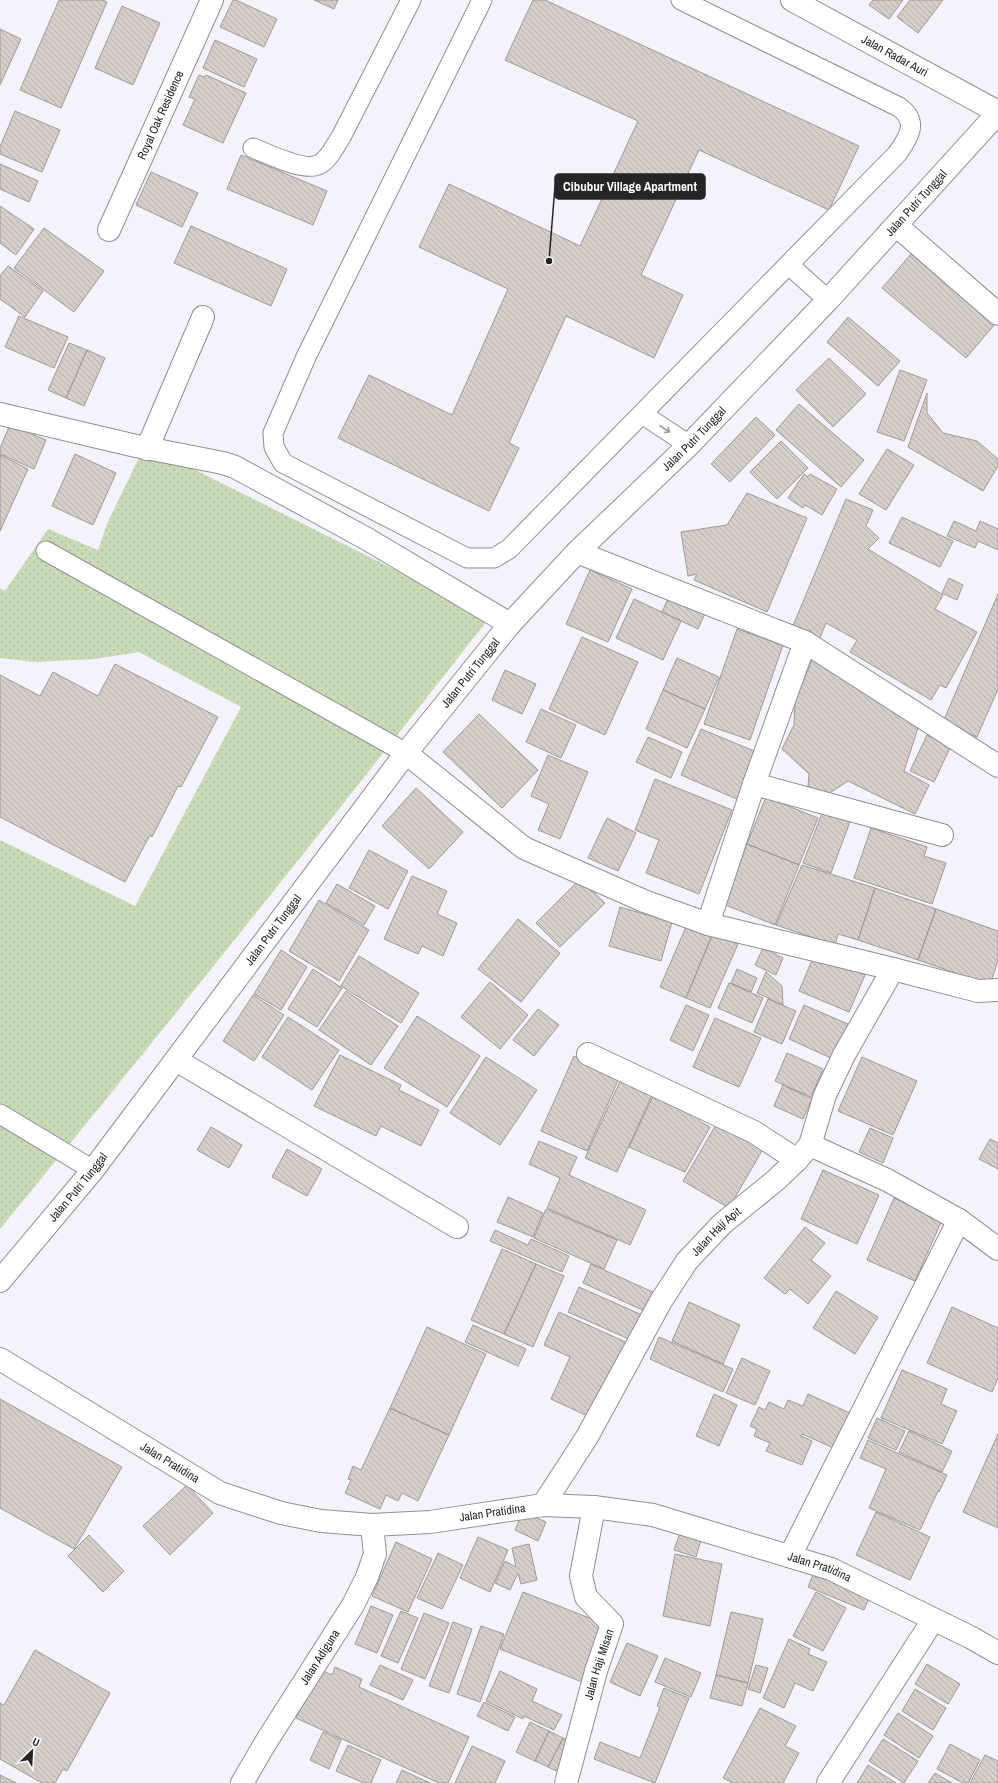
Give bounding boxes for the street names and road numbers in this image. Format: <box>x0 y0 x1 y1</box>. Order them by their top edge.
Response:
street label: Jalan Radar Auri <box>859 31 931 80</box>
street label: Royal Oak Residence <box>134 68 187 162</box>
street label: Jalan Putri Tunggal <box>882 166 950 240</box>
street label: Jalan Putri Tunggal <box>659 403 729 475</box>
street label: Jalan Putri Tunggal <box>438 635 503 711</box>
street label: Jalan Putri Tunggal <box>241 891 305 969</box>
street label: Jalan Putri Tunggal <box>45 1150 111 1225</box>
street label: Jalan Haji Apit <box>688 1204 745 1259</box>
street label: Jalan Pratidina <box>137 1438 203 1487</box>
street label: Jalan Pratidina <box>458 1500 527 1525</box>
street label: Jalan Pratidina <box>786 1548 854 1586</box>
street label: Jalan Adiguna <box>296 1626 344 1688</box>
street label: Jalan Haji Misan <box>581 1627 618 1702</box>

